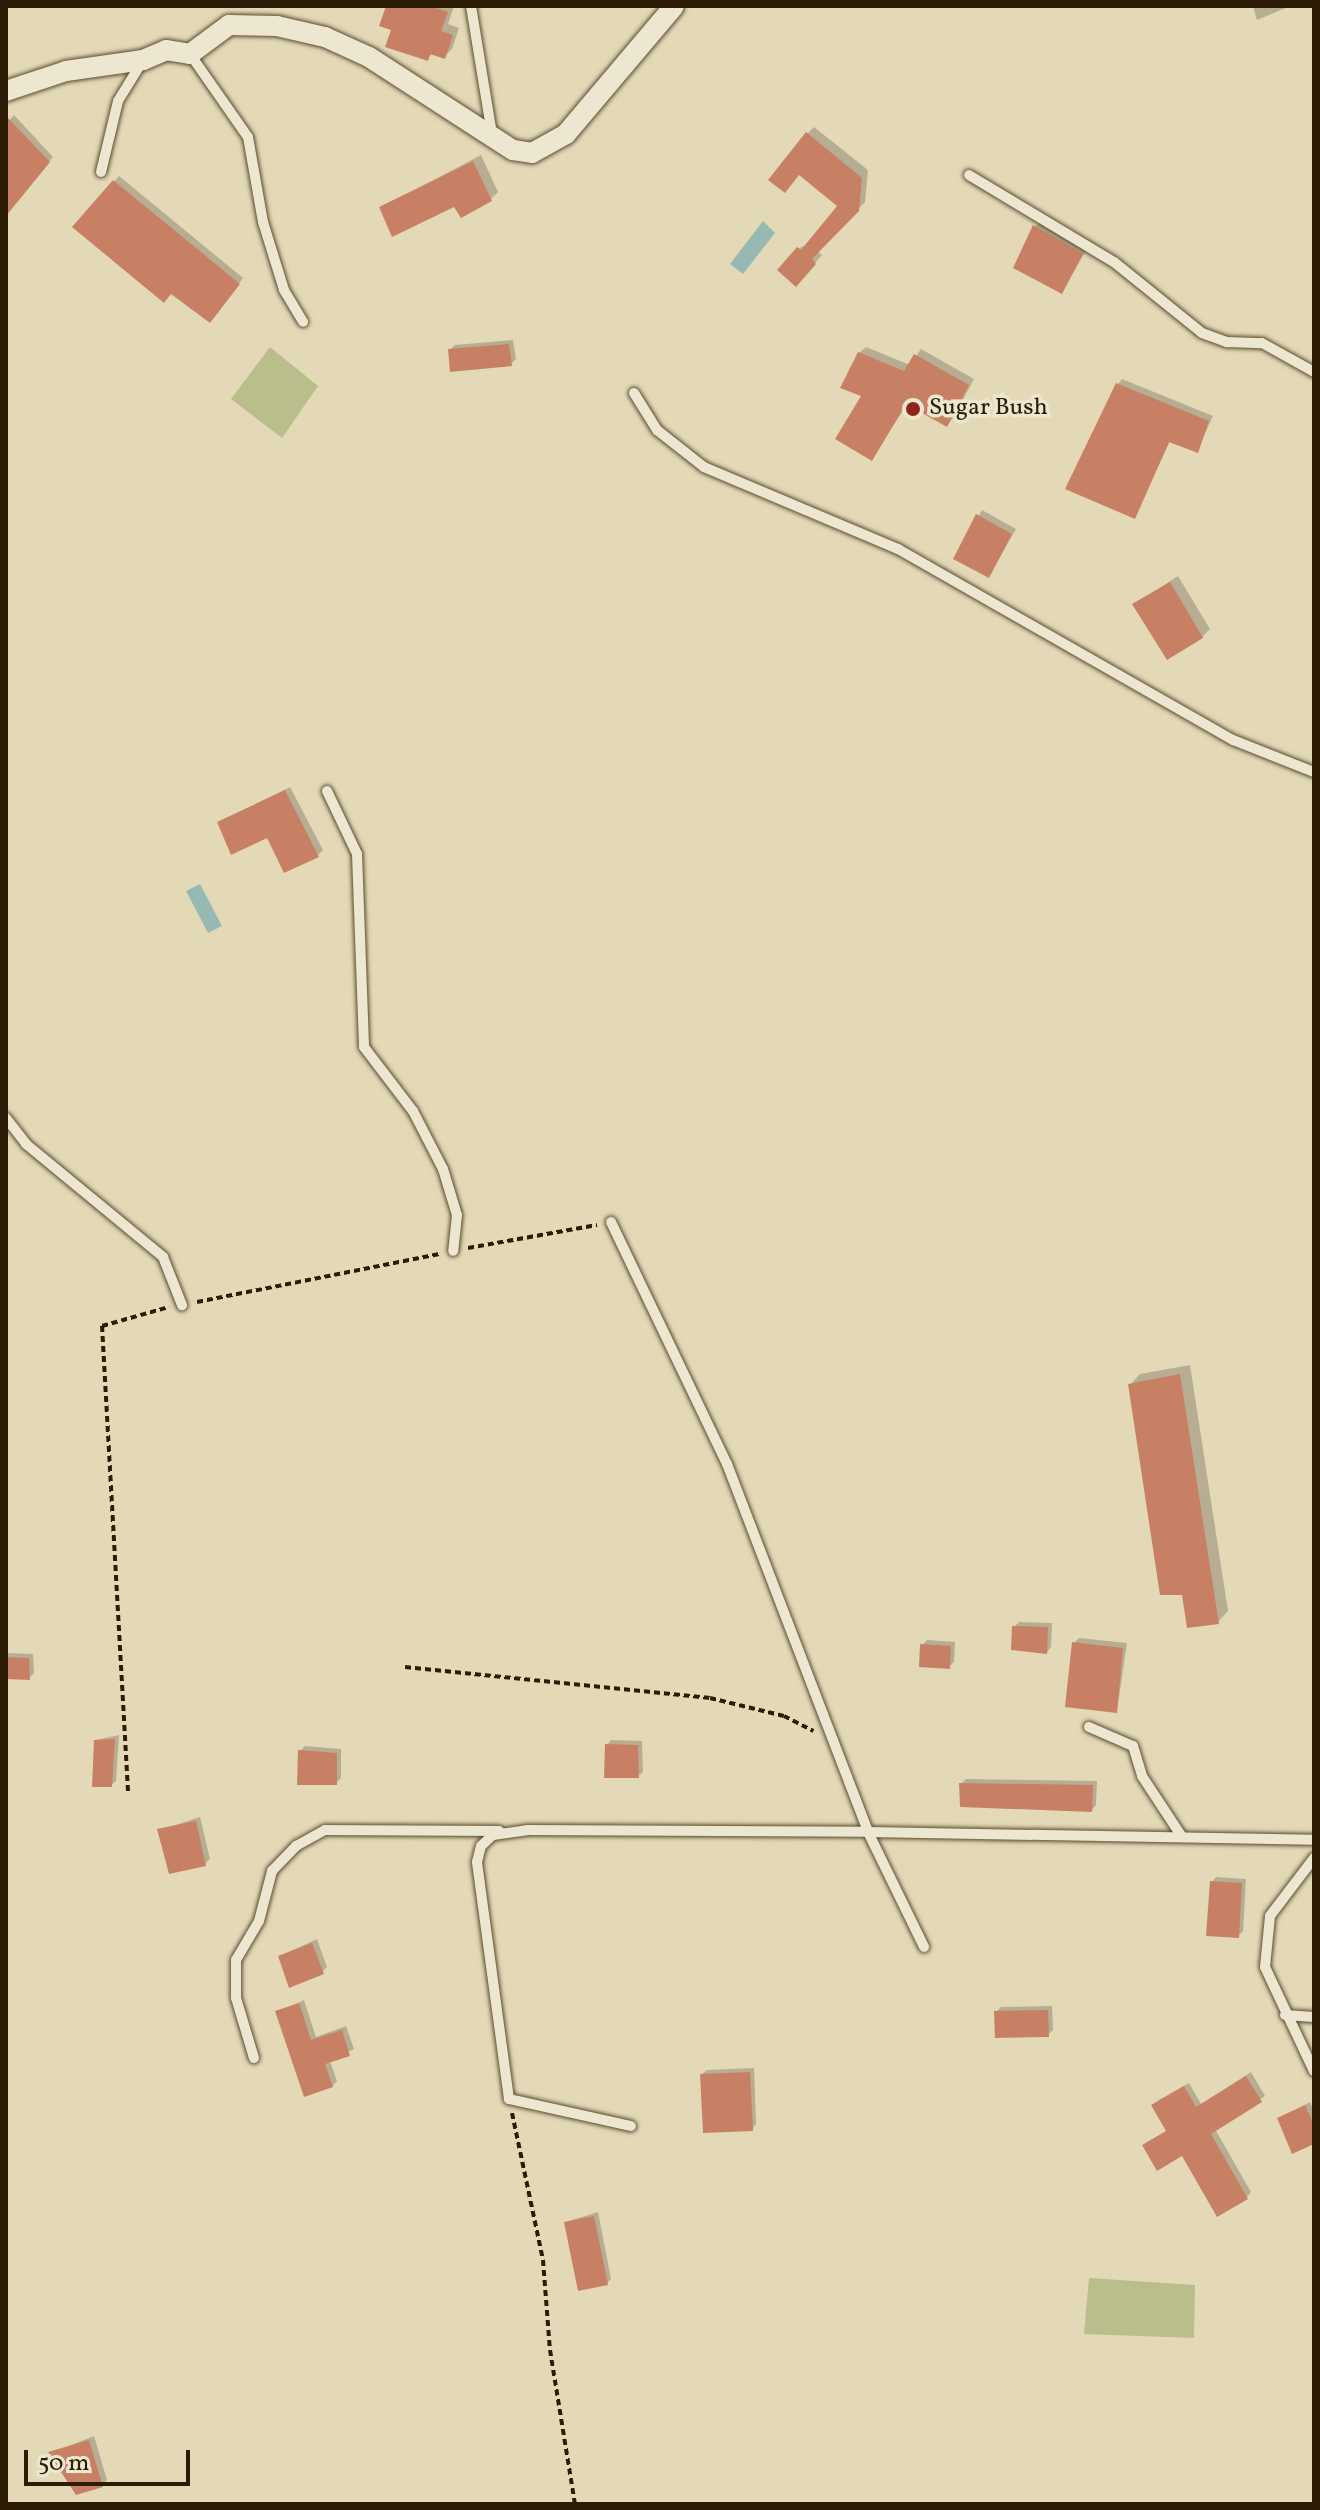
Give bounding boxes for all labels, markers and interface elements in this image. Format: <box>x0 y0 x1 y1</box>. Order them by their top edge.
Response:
place label: Sugar Bush <box>929 395 1048 423</box>
marker: Sugar Bush <box>904 400 922 418</box>
scale bar <box>28 2434 194 2484</box>
text: 50 m <box>38 2447 90 2481</box>

